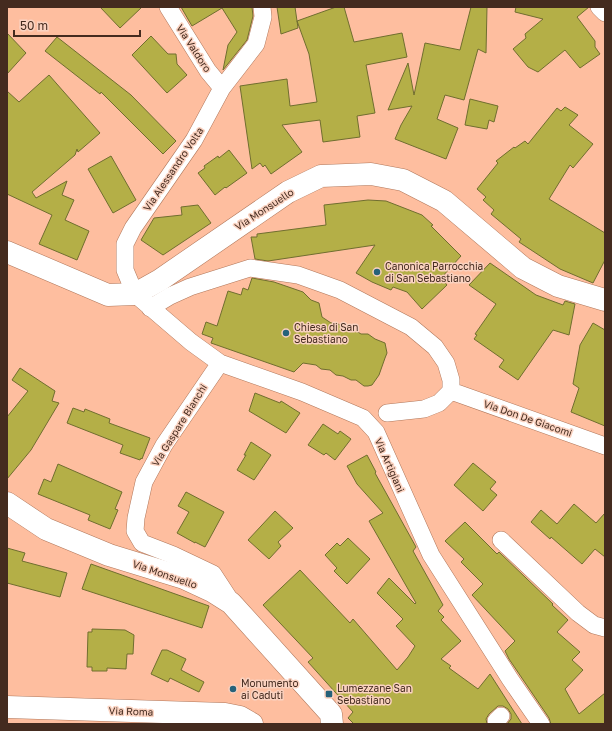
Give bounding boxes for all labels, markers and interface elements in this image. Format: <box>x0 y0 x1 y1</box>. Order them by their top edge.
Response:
scale bar <box>14 12 140 38</box>
text: 50 m <box>20 18 48 33</box>
street label: Via Valdoro <box>174 22 214 74</box>
street label: Via Alessandro Volta <box>140 125 206 213</box>
street label: Via Monsuello <box>232 186 296 232</box>
place label: Canonica Parrocchia di San Sebastiano <box>385 260 483 284</box>
marker: Canonica Parrocchia di San Sebastiano <box>372 267 382 277</box>
place label: Chiesa di San Sebastiano <box>294 321 358 345</box>
marker: Chiesa di San Sebastiano <box>281 328 291 338</box>
street label: Via Gaspare Bianchi <box>149 382 209 468</box>
street label: Via Don De Giacomi <box>482 397 574 439</box>
street label: Via Artigiani <box>373 436 407 494</box>
street label: Via Monsuello <box>131 557 199 591</box>
place label: Monumento ai Caduti <box>241 677 299 701</box>
place label: Lumezzane San Sebastiano <box>337 682 412 706</box>
marker: Monumento ai Caduti <box>228 684 238 694</box>
marker: Lumezzane San Sebastiano <box>324 689 334 699</box>
street label: Via Roma <box>108 704 154 718</box>

